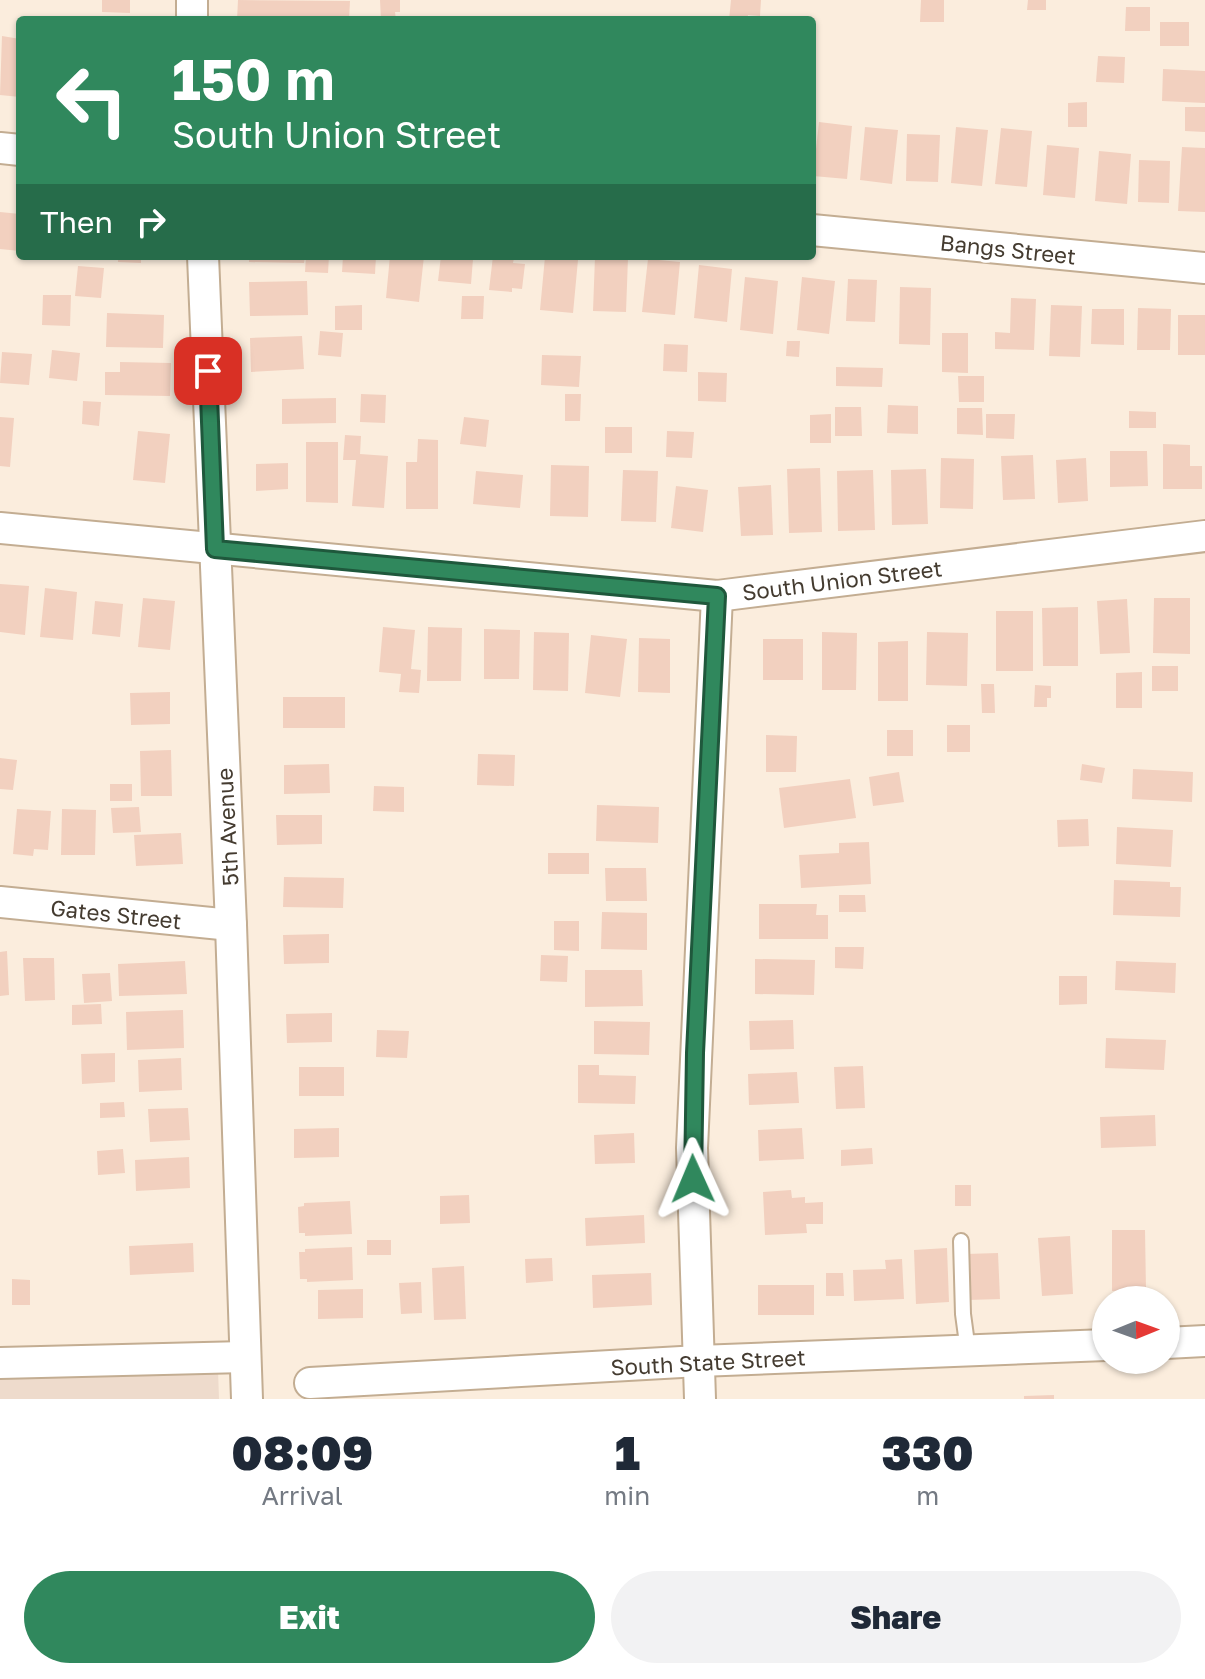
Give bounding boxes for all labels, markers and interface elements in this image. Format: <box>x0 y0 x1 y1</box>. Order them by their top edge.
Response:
text: 150 m <box>172 45 334 112</box>
icon: left <box>40 48 144 152</box>
text: South Union Street <box>172 113 501 156</box>
icon: right <box>129 200 173 244</box>
text: Then <box>40 204 113 240</box>
street label: Bangs Street <box>939 228 1077 270</box>
pin <box>174 337 242 405</box>
icon: arrive <box>186 349 230 393</box>
street label: South Union Street <box>740 554 944 606</box>
street label: 5th Avenue <box>210 767 244 887</box>
street label: Gates Street <box>49 894 183 934</box>
position arrow <box>651 1137 735 1221</box>
north arrow <box>1092 1286 1180 1374</box>
map controls <box>1092 1286 1180 1374</box>
street label: South State Street <box>610 1343 806 1381</box>
text: 08:09 <box>231 1423 373 1481</box>
text: 1 <box>615 1423 640 1481</box>
text: 330 <box>882 1423 974 1481</box>
text: Arrival <box>261 1480 343 1511</box>
text: min <box>604 1480 650 1511</box>
text: m <box>916 1480 939 1511</box>
button: Exit <box>24 1571 595 1663</box>
button: Share <box>611 1571 1181 1663</box>

